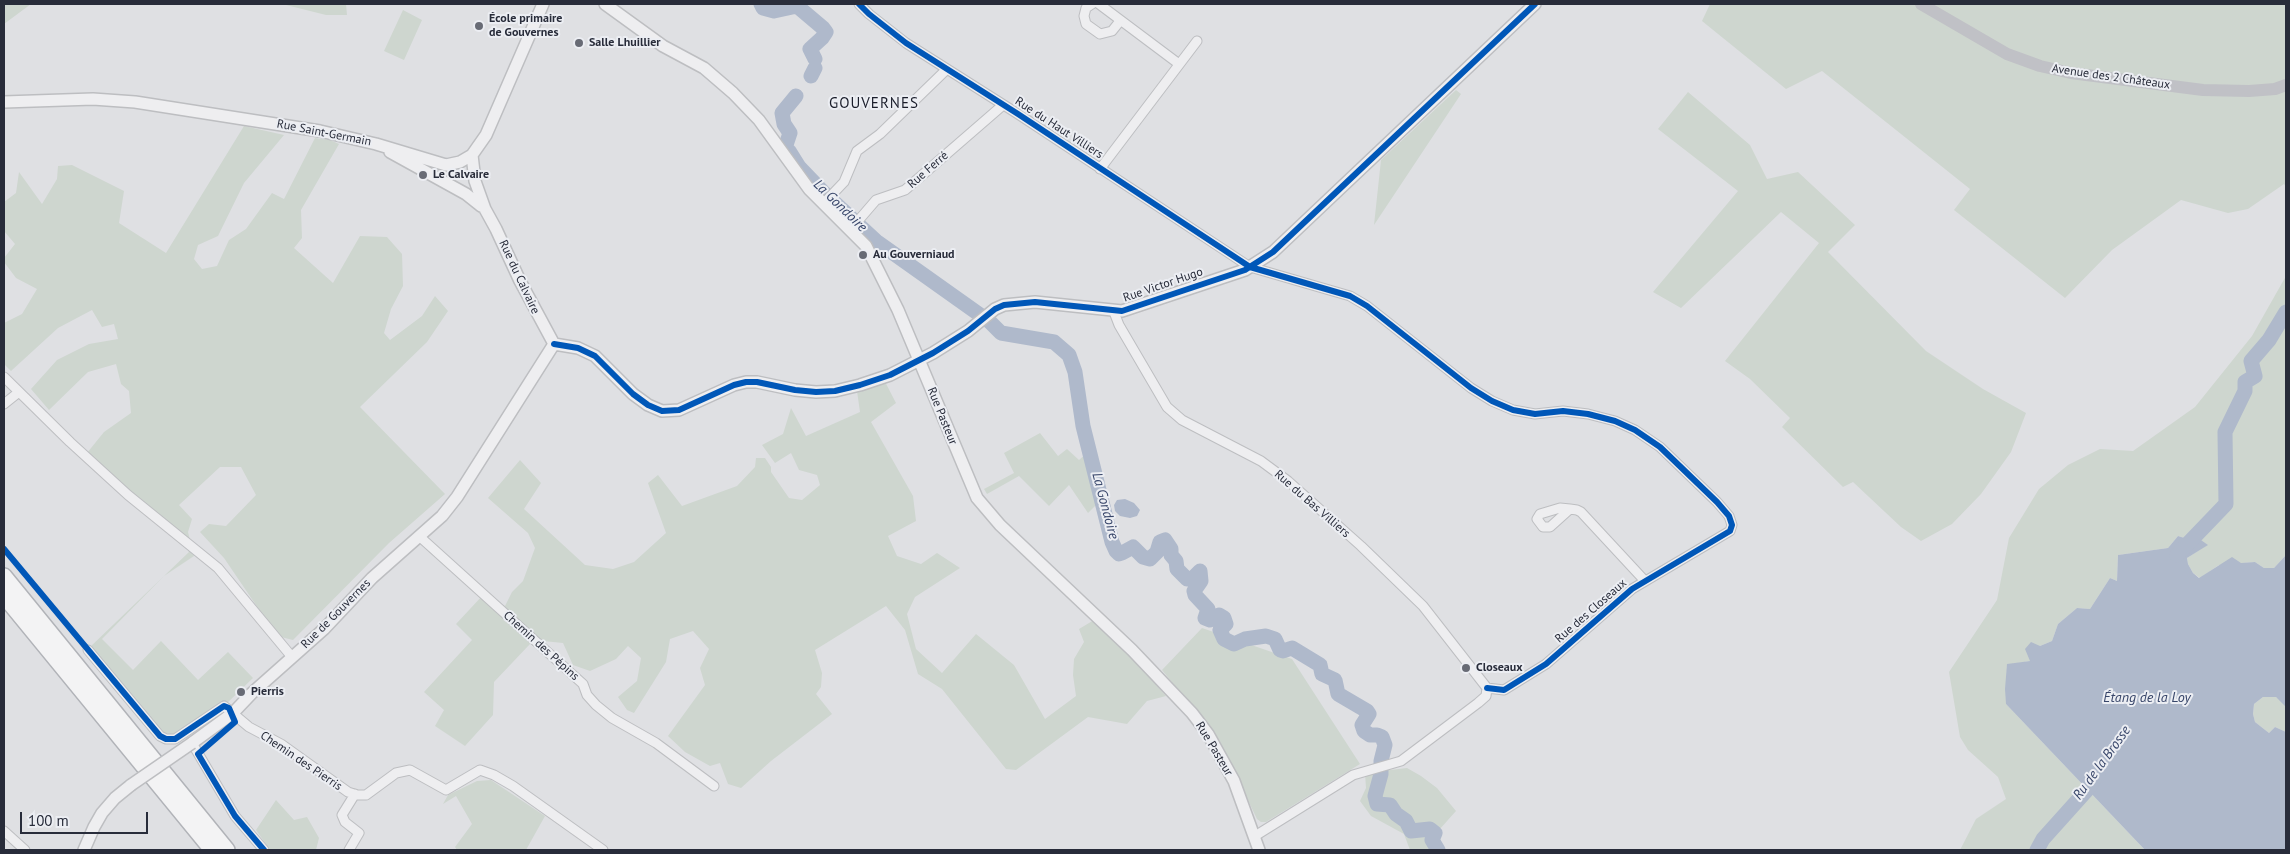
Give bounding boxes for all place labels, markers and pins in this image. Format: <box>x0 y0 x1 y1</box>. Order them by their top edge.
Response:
place label: École primaire de Gouvernes <box>489 12 562 40</box>
marker: École primaire de Gouvernes <box>473 20 485 32</box>
place label: Salle Lhuillier <box>589 36 660 50</box>
marker: Salle Lhuillier <box>573 37 585 49</box>
place label: Le Calvaire <box>433 168 489 182</box>
marker: Le Calvaire <box>417 169 429 181</box>
place label: Au Gouverniaud <box>873 248 955 262</box>
marker: Au Gouverniaud <box>857 249 869 261</box>
place label: Closeaux <box>1476 661 1523 675</box>
marker: Closeaux <box>1460 662 1472 674</box>
place label: Pierris <box>251 685 284 699</box>
marker: Pierris <box>235 686 247 698</box>

